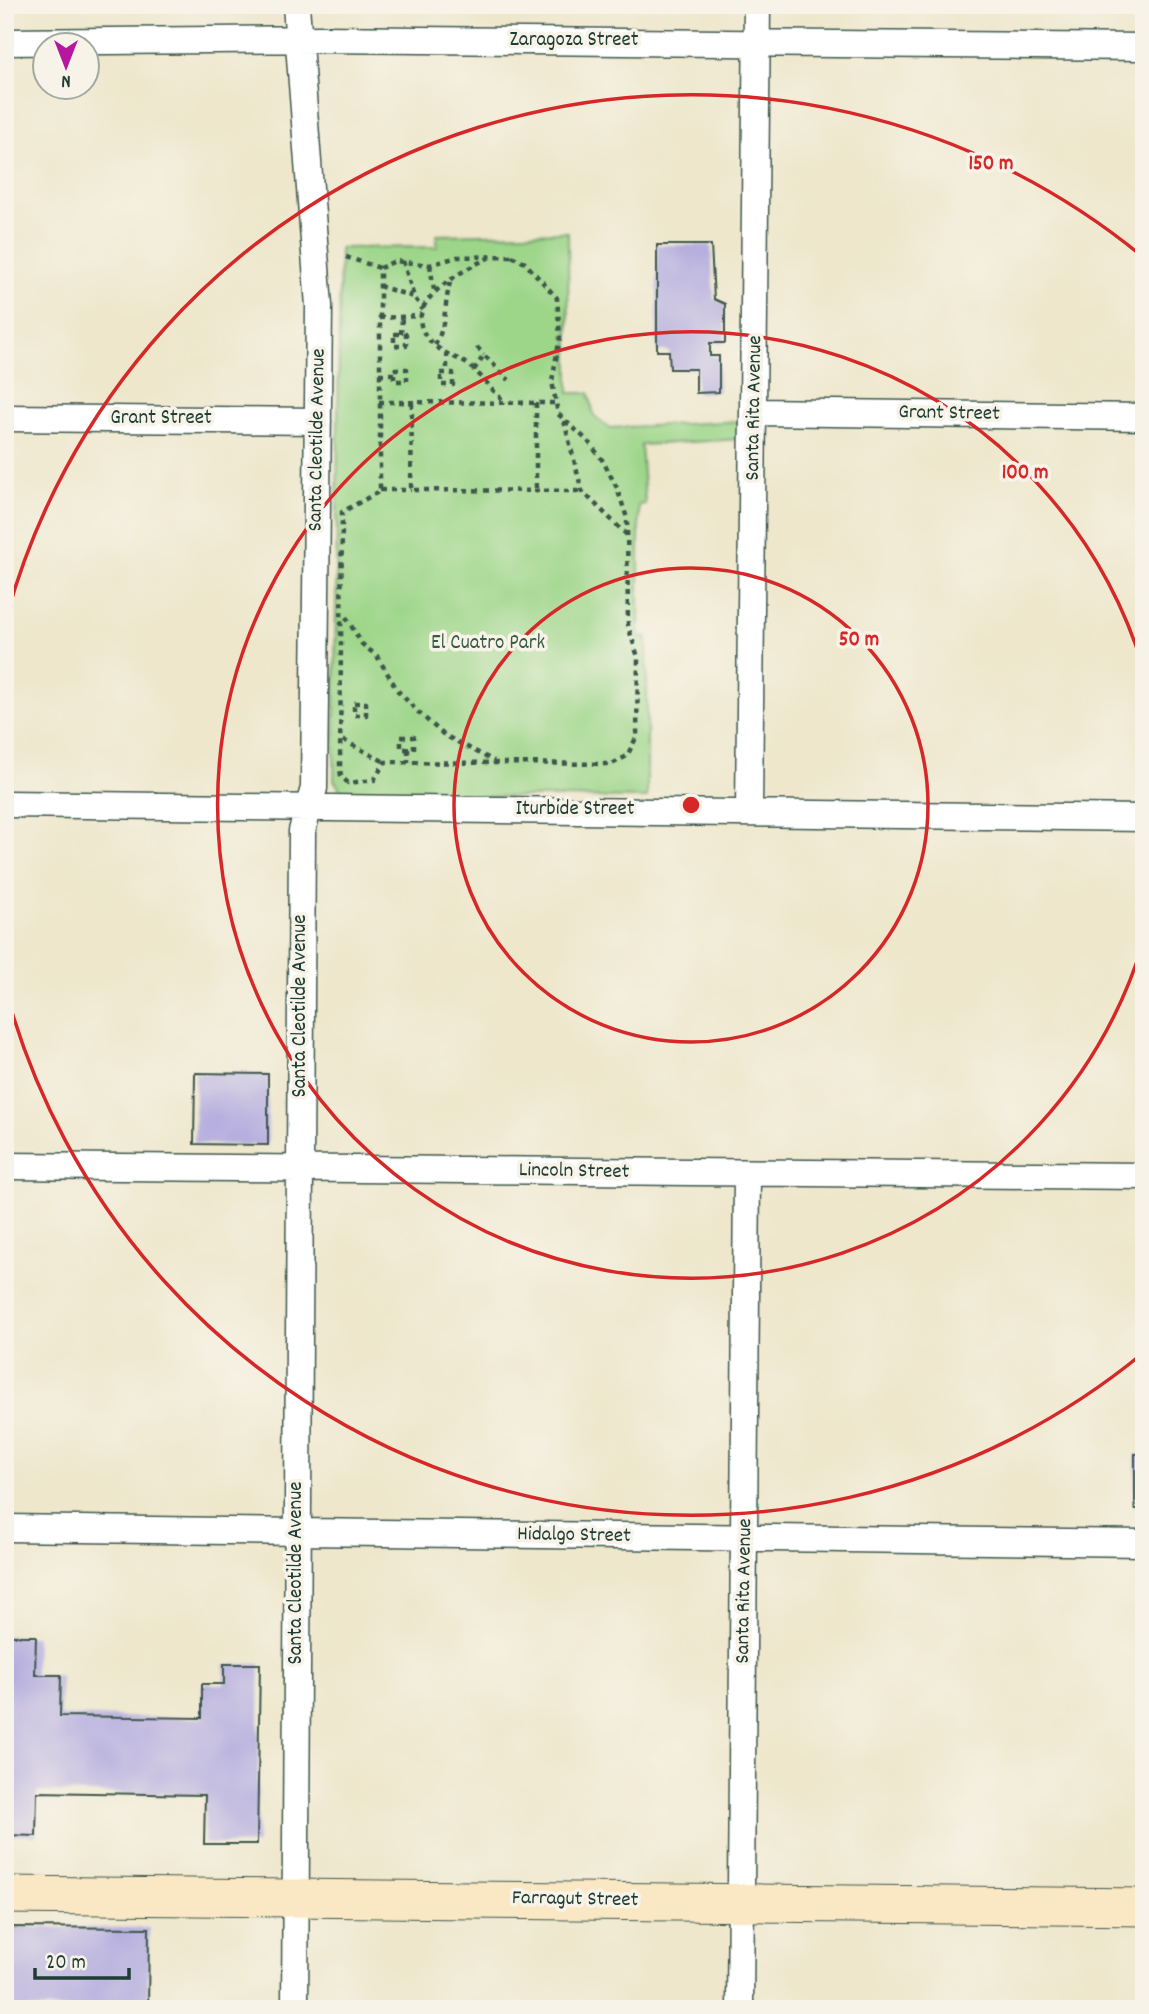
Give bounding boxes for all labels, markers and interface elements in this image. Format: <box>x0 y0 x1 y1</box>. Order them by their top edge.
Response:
street label: Zaragoza Street <box>510 26 639 56</box>
north arrow <box>32 32 102 102</box>
text: N <box>61 66 71 93</box>
text: 150 m <box>968 150 1014 180</box>
street label: Santa Rita Avenue <box>739 335 771 481</box>
street label: Santa Cleotilde Avenue <box>301 348 335 532</box>
street label: Grant Street <box>898 398 1000 430</box>
street label: Grant Street <box>110 404 212 434</box>
text: 100 m <box>1002 459 1048 489</box>
text: 50 m <box>839 626 879 656</box>
park label: El Cuatro Park <box>431 629 545 659</box>
centre of rings <box>679 793 703 817</box>
street label: Iturbide Street <box>516 795 635 825</box>
street label: Santa Cleotilde Avenue <box>286 914 316 1098</box>
street label: Lincoln Street <box>519 1156 630 1188</box>
street label: Santa Cleotilde Avenue <box>282 1481 312 1665</box>
street label: Santa Rita Avenue <box>729 1518 761 1664</box>
street label: Hidalgo Street <box>517 1520 631 1552</box>
street label: Farragut Street <box>512 1884 639 1916</box>
scale bar <box>35 1937 130 1981</box>
text: 20 m <box>46 1949 86 1979</box>

